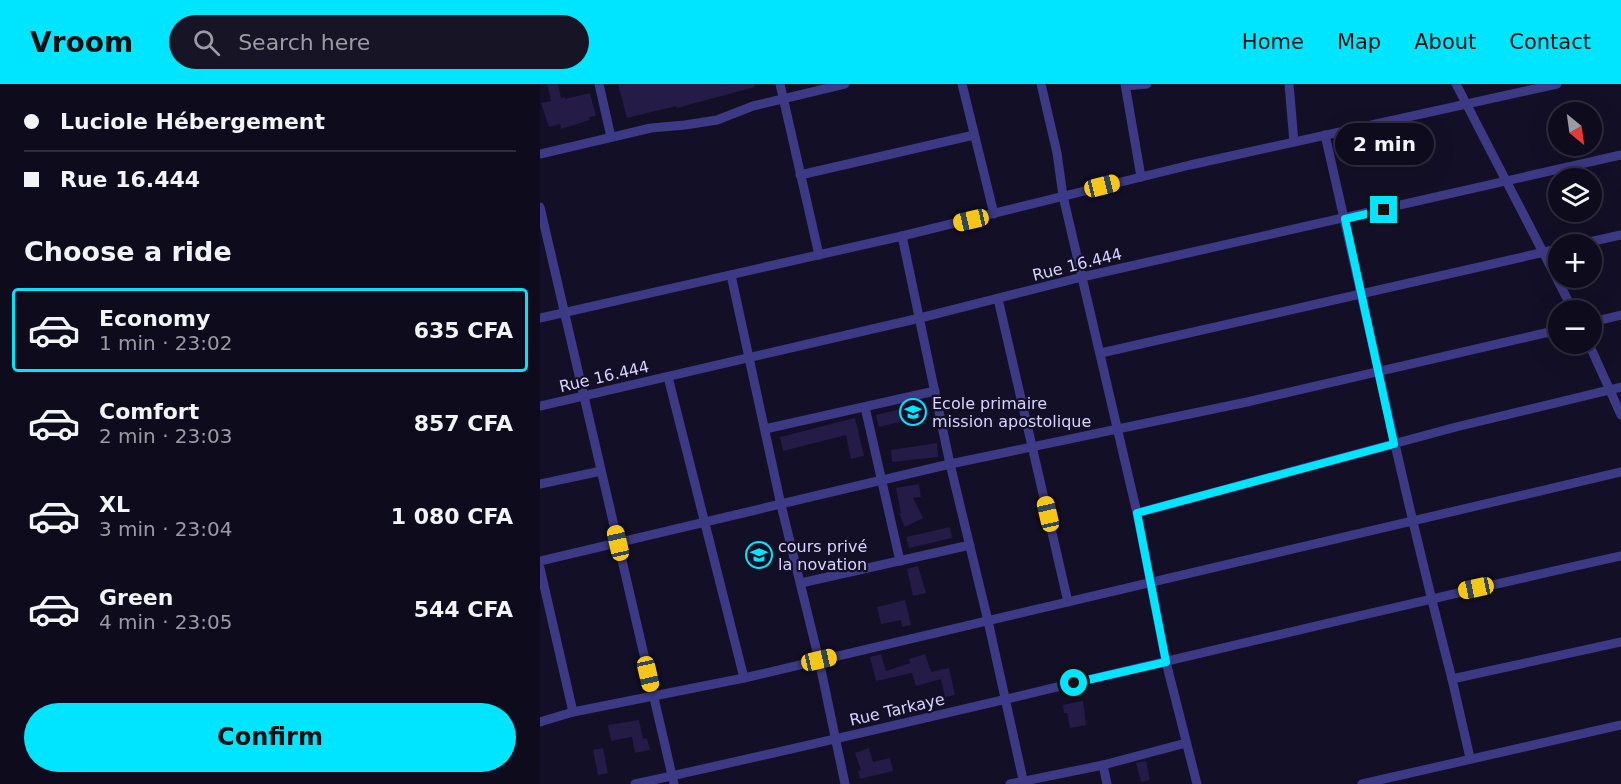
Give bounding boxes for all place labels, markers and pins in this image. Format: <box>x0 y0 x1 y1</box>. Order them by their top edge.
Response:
place label: Ecole primaire mission apostolique <box>932 394 1091 431</box>
school or university icon: Ecole primaire mission apostolique <box>898 397 928 427</box>
place label: cours privé la novation <box>778 537 867 574</box>
school or university icon: cours privé la novation <box>744 540 774 570</box>

